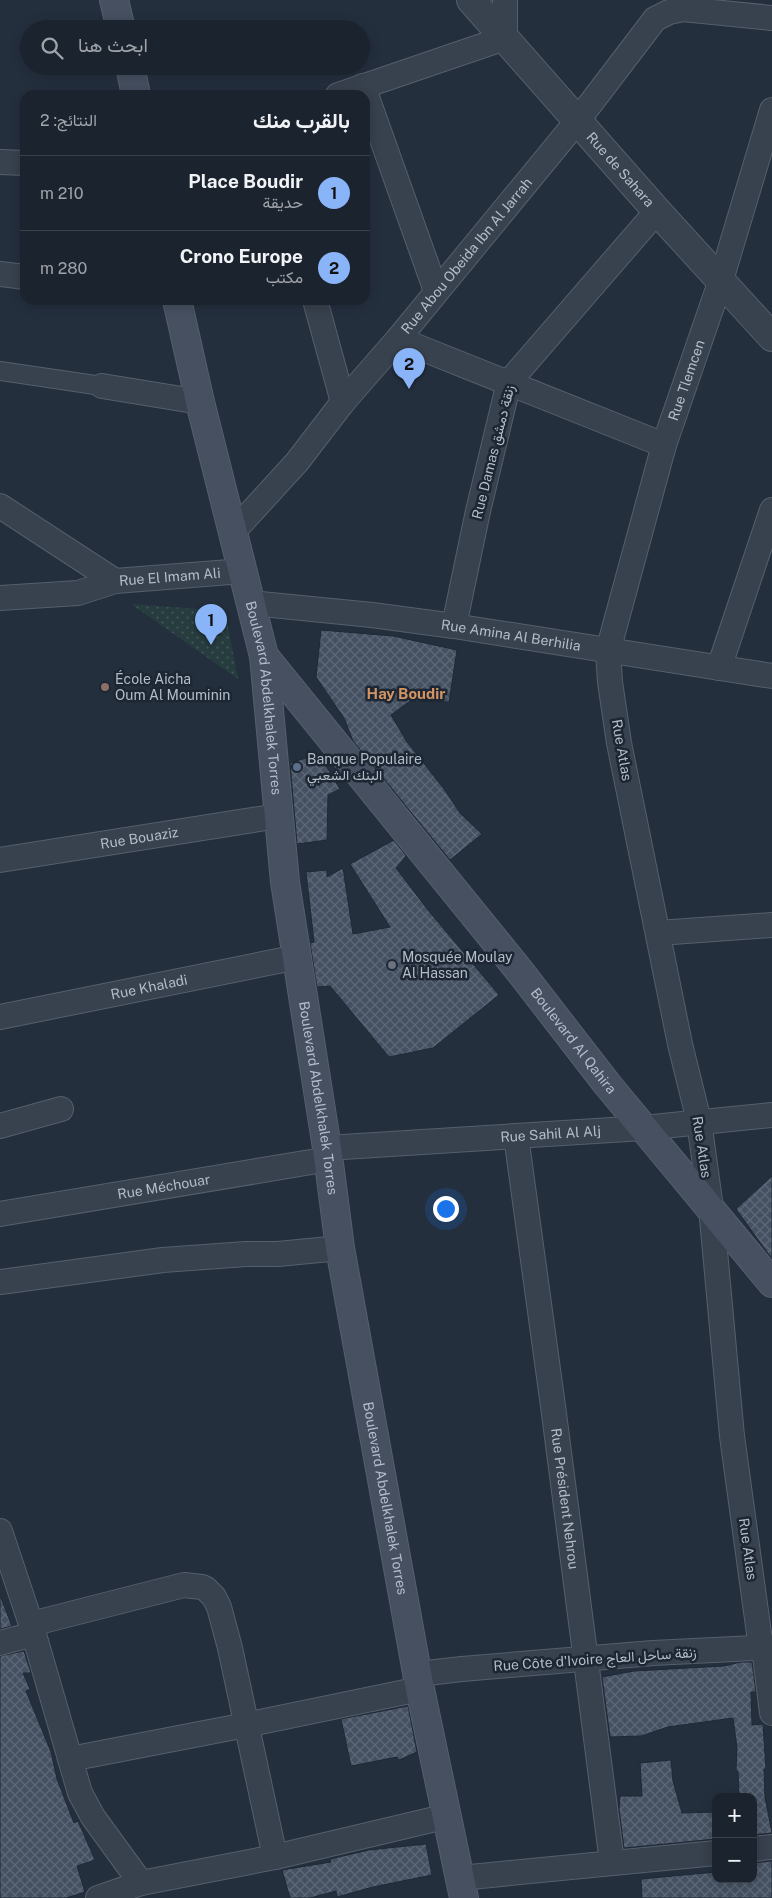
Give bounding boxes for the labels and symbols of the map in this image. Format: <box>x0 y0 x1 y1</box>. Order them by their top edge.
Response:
street label: Rue de Sahara <box>583 129 658 210</box>
street label: Rue Abou Obeida Ibn Al Jarrah <box>398 174 535 337</box>
street label: Rue Tlemcen <box>665 338 708 423</box>
pin: 2 <box>393 348 425 389</box>
street label: Rue Damas زنقة دمشق <box>469 383 518 521</box>
street label: Rue El Imam Ali <box>118 565 221 589</box>
street label: Boulevard Abdelkhalek Torres <box>242 599 285 796</box>
pin: 1 <box>195 604 227 645</box>
street label: Rue Amina Al Berhilia <box>440 616 582 654</box>
place label: École Aicha Oum Al Mouminin <box>115 670 230 703</box>
marker: École Aicha Oum Al Mouminin <box>99 681 111 693</box>
district label: Hay Boudir <box>367 685 445 702</box>
street label: Rue Atlas <box>609 718 635 782</box>
place label: Banque Populaire البنك الشعبي <box>307 751 422 787</box>
marker: Banque Populaire البنك الشعبي <box>291 761 303 773</box>
street label: Rue Bouaziz <box>99 824 180 852</box>
place label: Mosquée Moulay Al Hassan <box>402 949 513 981</box>
marker: Mosquée Moulay Al Hassan <box>386 959 398 971</box>
street label: Rue Khaladi <box>109 971 189 1003</box>
street label: Boulevard Al Qahira <box>528 985 620 1097</box>
street label: Boulevard Abdelkhalek Torres <box>296 1000 341 1196</box>
street label: Rue Atlas <box>689 1115 715 1179</box>
street label: Rue Sahil Al Alj <box>500 1123 601 1145</box>
street label: Rue Méchouar <box>116 1171 211 1202</box>
your location <box>433 1196 459 1222</box>
street label: Boulevard Abdelkhalek Torres <box>360 1401 411 1596</box>
street label: Rue Président Nehrou <box>548 1427 582 1570</box>
street label: Rue Atlas <box>736 1517 760 1581</box>
street label: Rue Côte d'Ivoire زنقة ساحل العاج <box>493 1644 698 1677</box>

